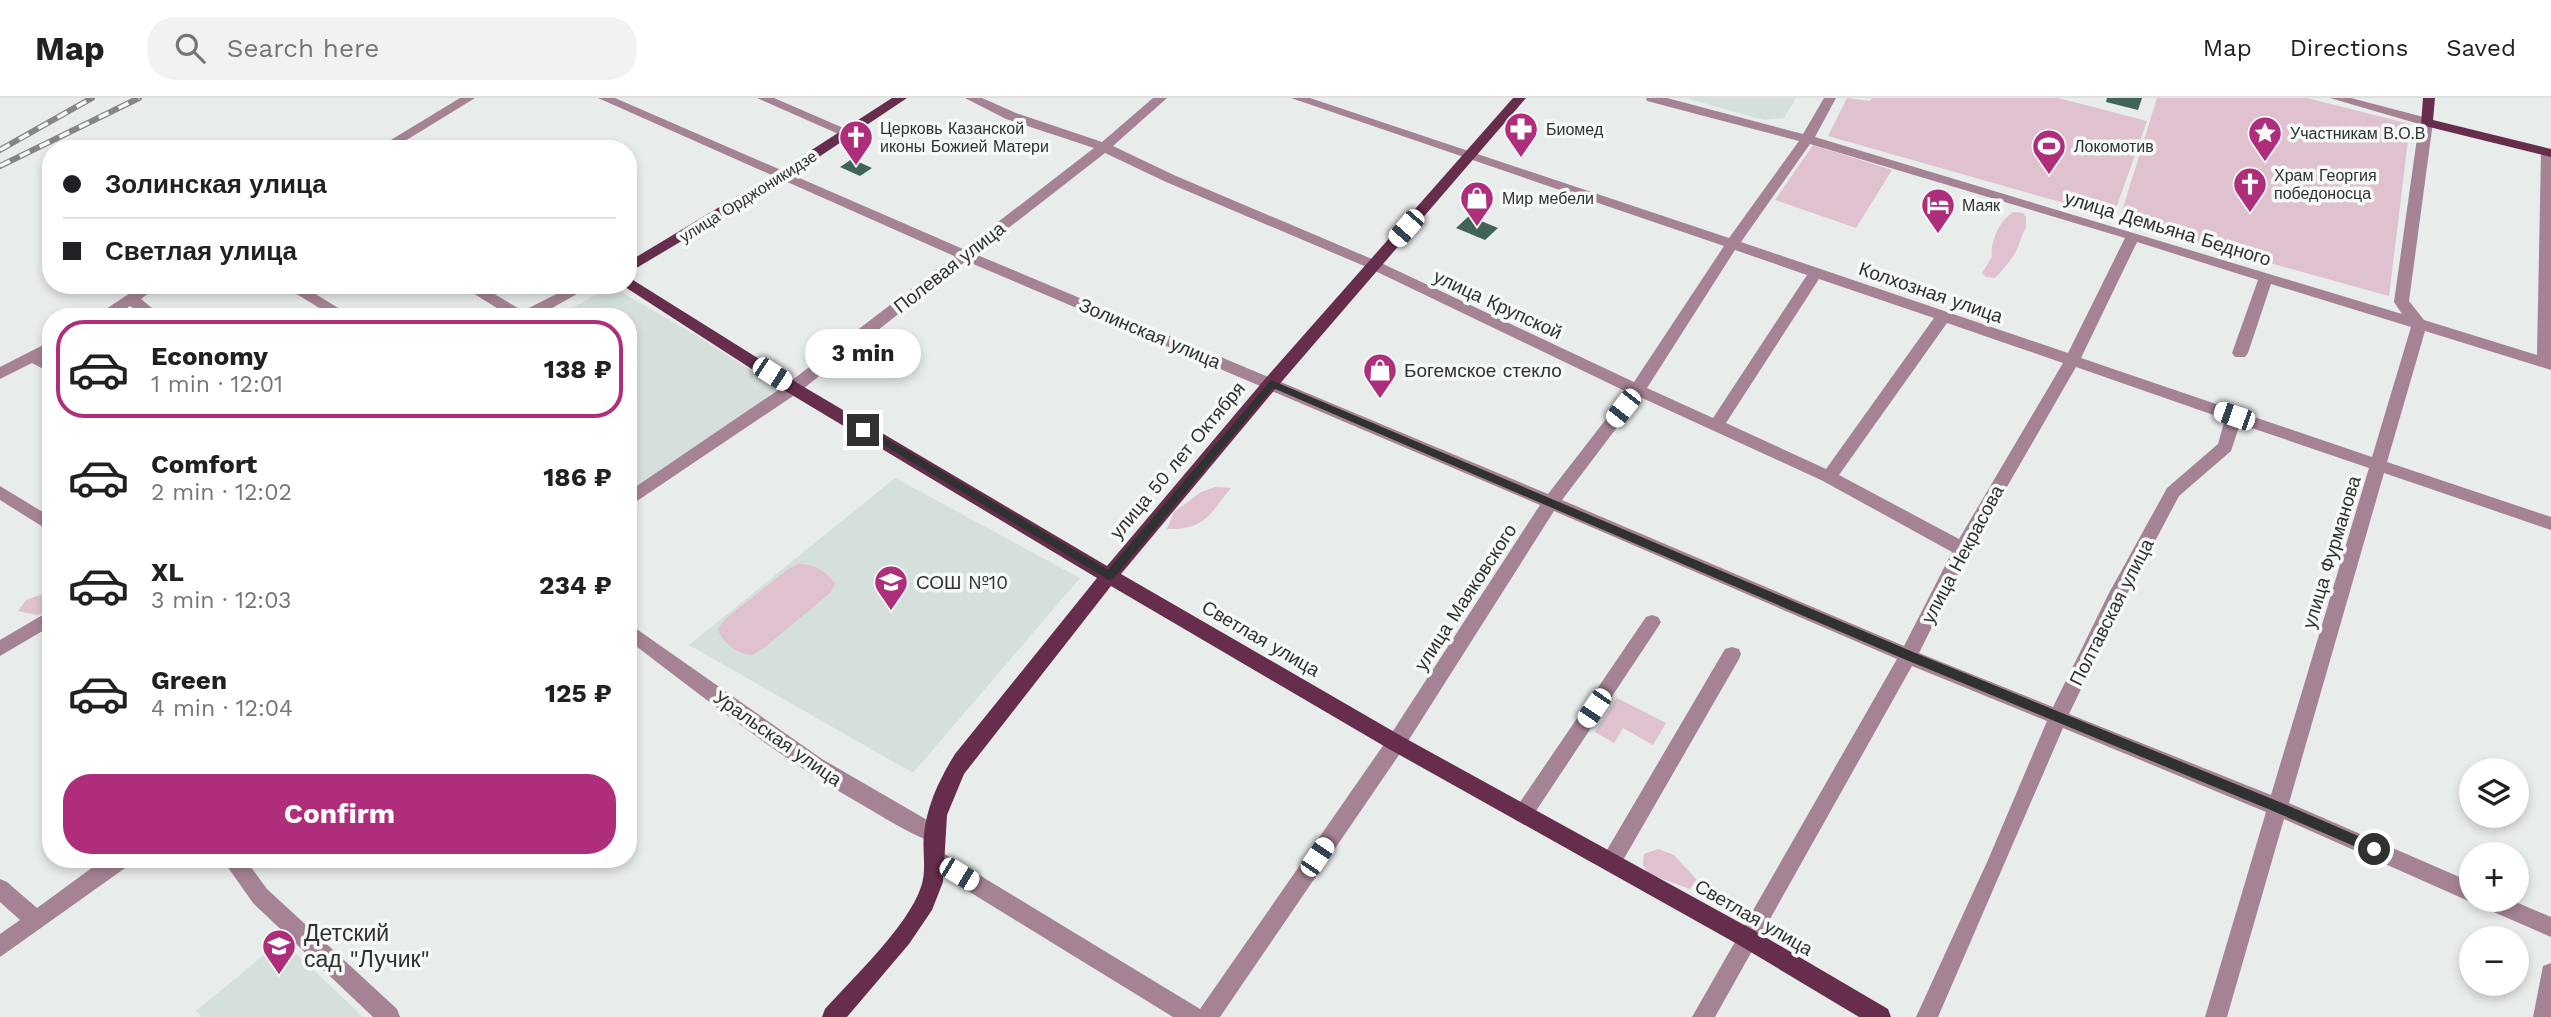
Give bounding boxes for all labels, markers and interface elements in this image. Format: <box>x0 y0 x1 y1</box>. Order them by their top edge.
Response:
search box <box>147 17 637 80</box>
text: Map <box>35 29 105 68</box>
icon: search <box>171 29 209 67</box>
text: Search here <box>227 33 379 63</box>
text: Map <box>2203 34 2252 62</box>
text: Directions <box>2290 34 2408 62</box>
text: Saved <box>2446 34 2516 62</box>
pharmacy icon: Биомед <box>1502 110 1540 159</box>
place icon: Участникам В.О.В <box>2246 114 2284 163</box>
church icon: Церковь Казанской иконы Божией Матери <box>837 118 875 167</box>
place label: Церковь Казанской иконы Божией Матери <box>880 119 1049 156</box>
place label: Биомед <box>1546 120 1604 139</box>
place label: Участникам В.О.В <box>2290 124 2426 143</box>
sports icon: Локомотив <box>2030 127 2068 176</box>
place label: Локомотив <box>2074 137 2154 156</box>
street label: улица Орджоникидзе <box>676 146 821 246</box>
church icon: Храм Георгия победоносца <box>2231 165 2269 214</box>
place label: Храм Георгия победоносца <box>2274 166 2377 203</box>
text: Золинская улица <box>105 169 327 199</box>
shop icon: Мир мебели <box>1458 179 1496 228</box>
hotel icon: Маяк <box>1919 186 1957 235</box>
street label: улица Демьяна Бедного <box>2062 186 2274 271</box>
place label: Мир мебели <box>1502 189 1594 208</box>
place label: Маяк <box>1962 196 2001 215</box>
car <box>1385 205 1428 251</box>
street label: Полевая улица <box>889 217 1010 318</box>
text: Светлая улица <box>105 236 297 266</box>
street label: Колхозная улица <box>1856 257 2006 328</box>
street label: улица Крупской <box>1430 265 1566 344</box>
street label: Золинская улица <box>1076 293 1224 374</box>
callout: 3 min <box>805 328 921 378</box>
icon: car <box>67 338 130 401</box>
text: 3 min <box>832 340 894 367</box>
text: Economy <box>151 341 268 371</box>
shop icon: Богемское стекло <box>1361 351 1399 400</box>
text: 138 ₽ <box>544 354 612 384</box>
car <box>749 354 796 394</box>
place label: Богемское стекло <box>1404 359 1562 382</box>
text: 1 min · 12:01 <box>151 371 283 398</box>
street label: улица 50 лет Октября <box>1105 377 1250 544</box>
car <box>1602 385 1645 431</box>
car <box>2211 399 2258 433</box>
route end <box>847 414 879 446</box>
icon: car <box>67 446 130 509</box>
text: Comfort <box>151 449 257 479</box>
text: 186 ₽ <box>543 462 612 492</box>
street label: улица Фурманова <box>2297 473 2366 631</box>
text: 2 min · 12:02 <box>151 479 292 506</box>
street label: улица Некрасова <box>1916 481 2009 627</box>
street label: улица Маяковского <box>1409 520 1521 675</box>
street label: Полтавская улица <box>2065 535 2159 689</box>
icon: car <box>67 554 130 617</box>
text: XL <box>151 557 184 587</box>
school or university icon: СОШ №10 <box>872 563 910 612</box>
text: 234 ₽ <box>539 570 612 600</box>
place label: СОШ №10 <box>916 571 1008 594</box>
text: 3 min · 12:03 <box>151 587 291 614</box>
street label: Светлая улица <box>1198 595 1324 682</box>
icon: car <box>67 662 130 725</box>
text: Green <box>151 665 227 695</box>
text: 125 ₽ <box>545 678 612 708</box>
car <box>1574 685 1615 731</box>
street label: Уральская улица <box>709 686 847 791</box>
text: 4 min · 12:04 <box>151 695 293 722</box>
map controls <box>2459 758 2529 996</box>
button: layers <box>2459 758 2529 828</box>
button: Confirm <box>63 774 616 854</box>
route start <box>2358 833 2390 865</box>
car <box>1297 834 1338 880</box>
button: + <box>2459 842 2529 912</box>
car <box>936 854 983 894</box>
street label: Светлая улица <box>1691 874 1817 961</box>
place label: Детский сад "Лучик" <box>304 920 430 973</box>
button: − <box>2459 926 2529 996</box>
school or university icon: Детский сад "Лучик" <box>260 927 298 976</box>

